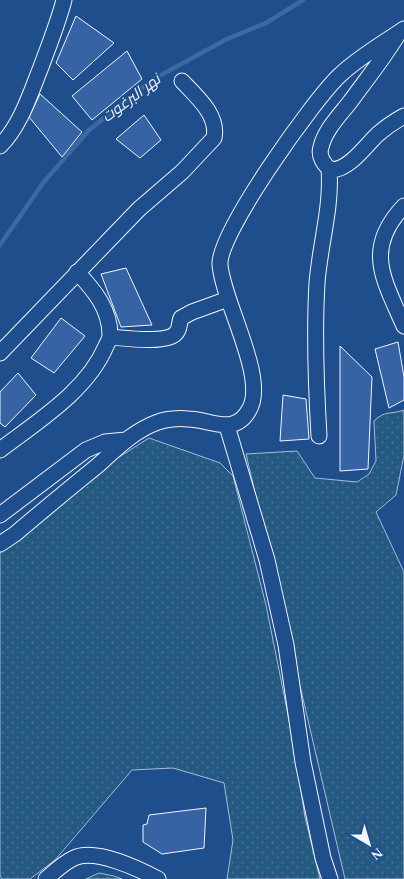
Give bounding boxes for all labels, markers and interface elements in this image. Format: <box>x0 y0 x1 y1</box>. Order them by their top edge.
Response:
water label: نهر البرغوت <box>99 70 165 126</box>
north arrow <box>344 819 394 869</box>
text: N <box>368 845 385 863</box>

